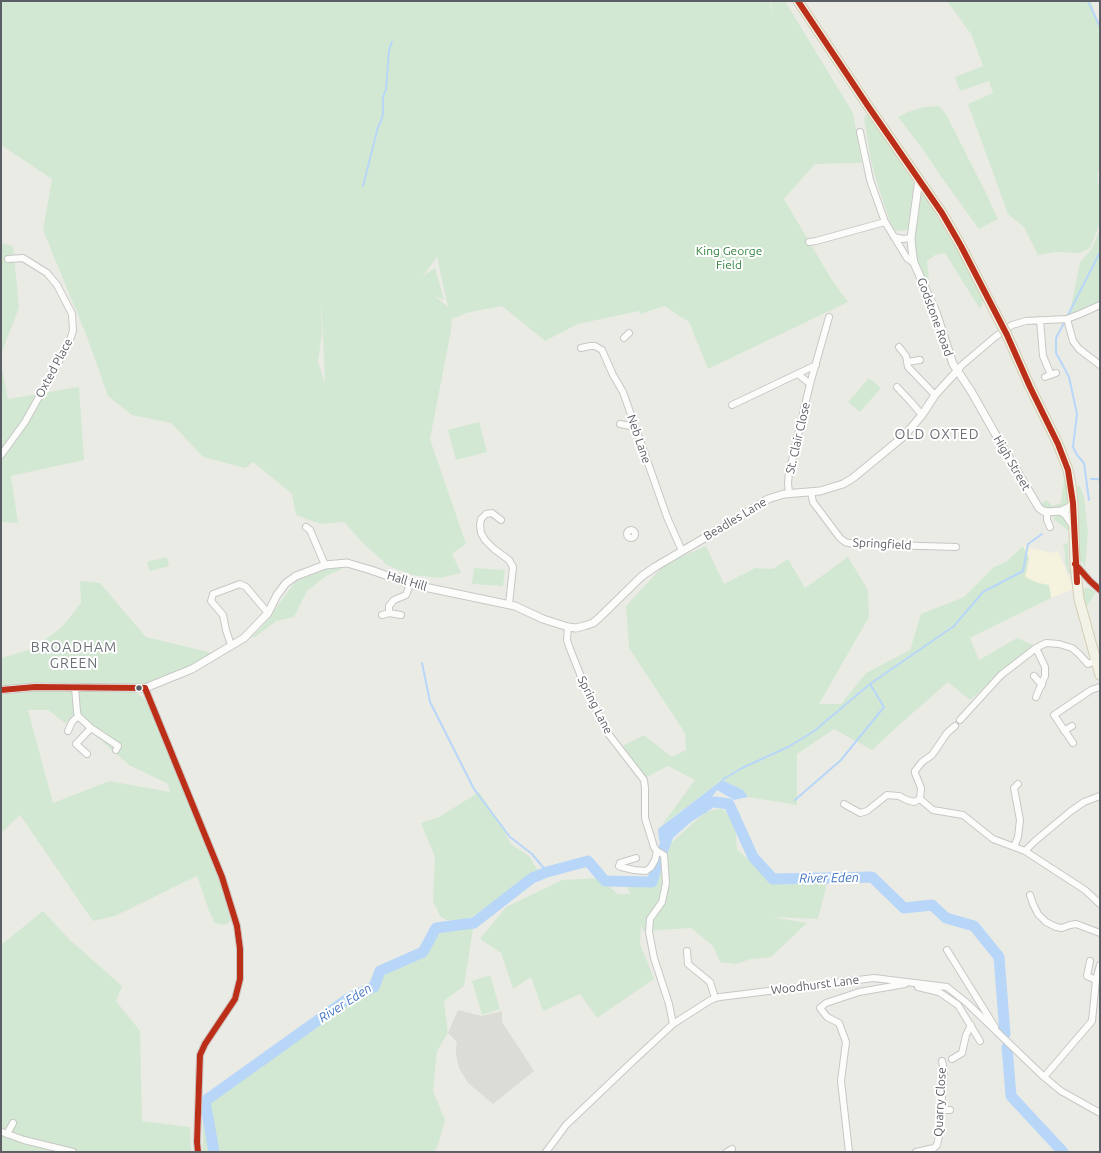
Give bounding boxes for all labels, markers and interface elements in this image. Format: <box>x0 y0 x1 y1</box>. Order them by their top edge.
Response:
park label: King George Field <box>696 244 762 272</box>
street label: Godstone Road <box>914 276 956 358</box>
street label: Oxted Place <box>32 336 76 400</box>
street label: St. Clair Close <box>783 401 813 475</box>
street label: Neb Lane <box>624 413 654 465</box>
district label: OLD OXTED <box>894 426 980 442</box>
street label: High Street <box>990 433 1034 493</box>
street label: Beadles Lane <box>701 495 769 543</box>
street label: Springfield <box>852 535 912 553</box>
street label: Hall Hill <box>385 568 429 594</box>
district label: BROADHAM GREEN <box>31 639 117 672</box>
street label: Spring Lane <box>574 674 616 736</box>
unlabelled marker <box>134 683 144 693</box>
water label: River Eden <box>799 870 859 886</box>
street label: Woodhurst Lane <box>770 972 860 998</box>
water label: River Eden <box>316 980 374 1026</box>
street label: Quarry Close <box>931 1067 949 1137</box>

